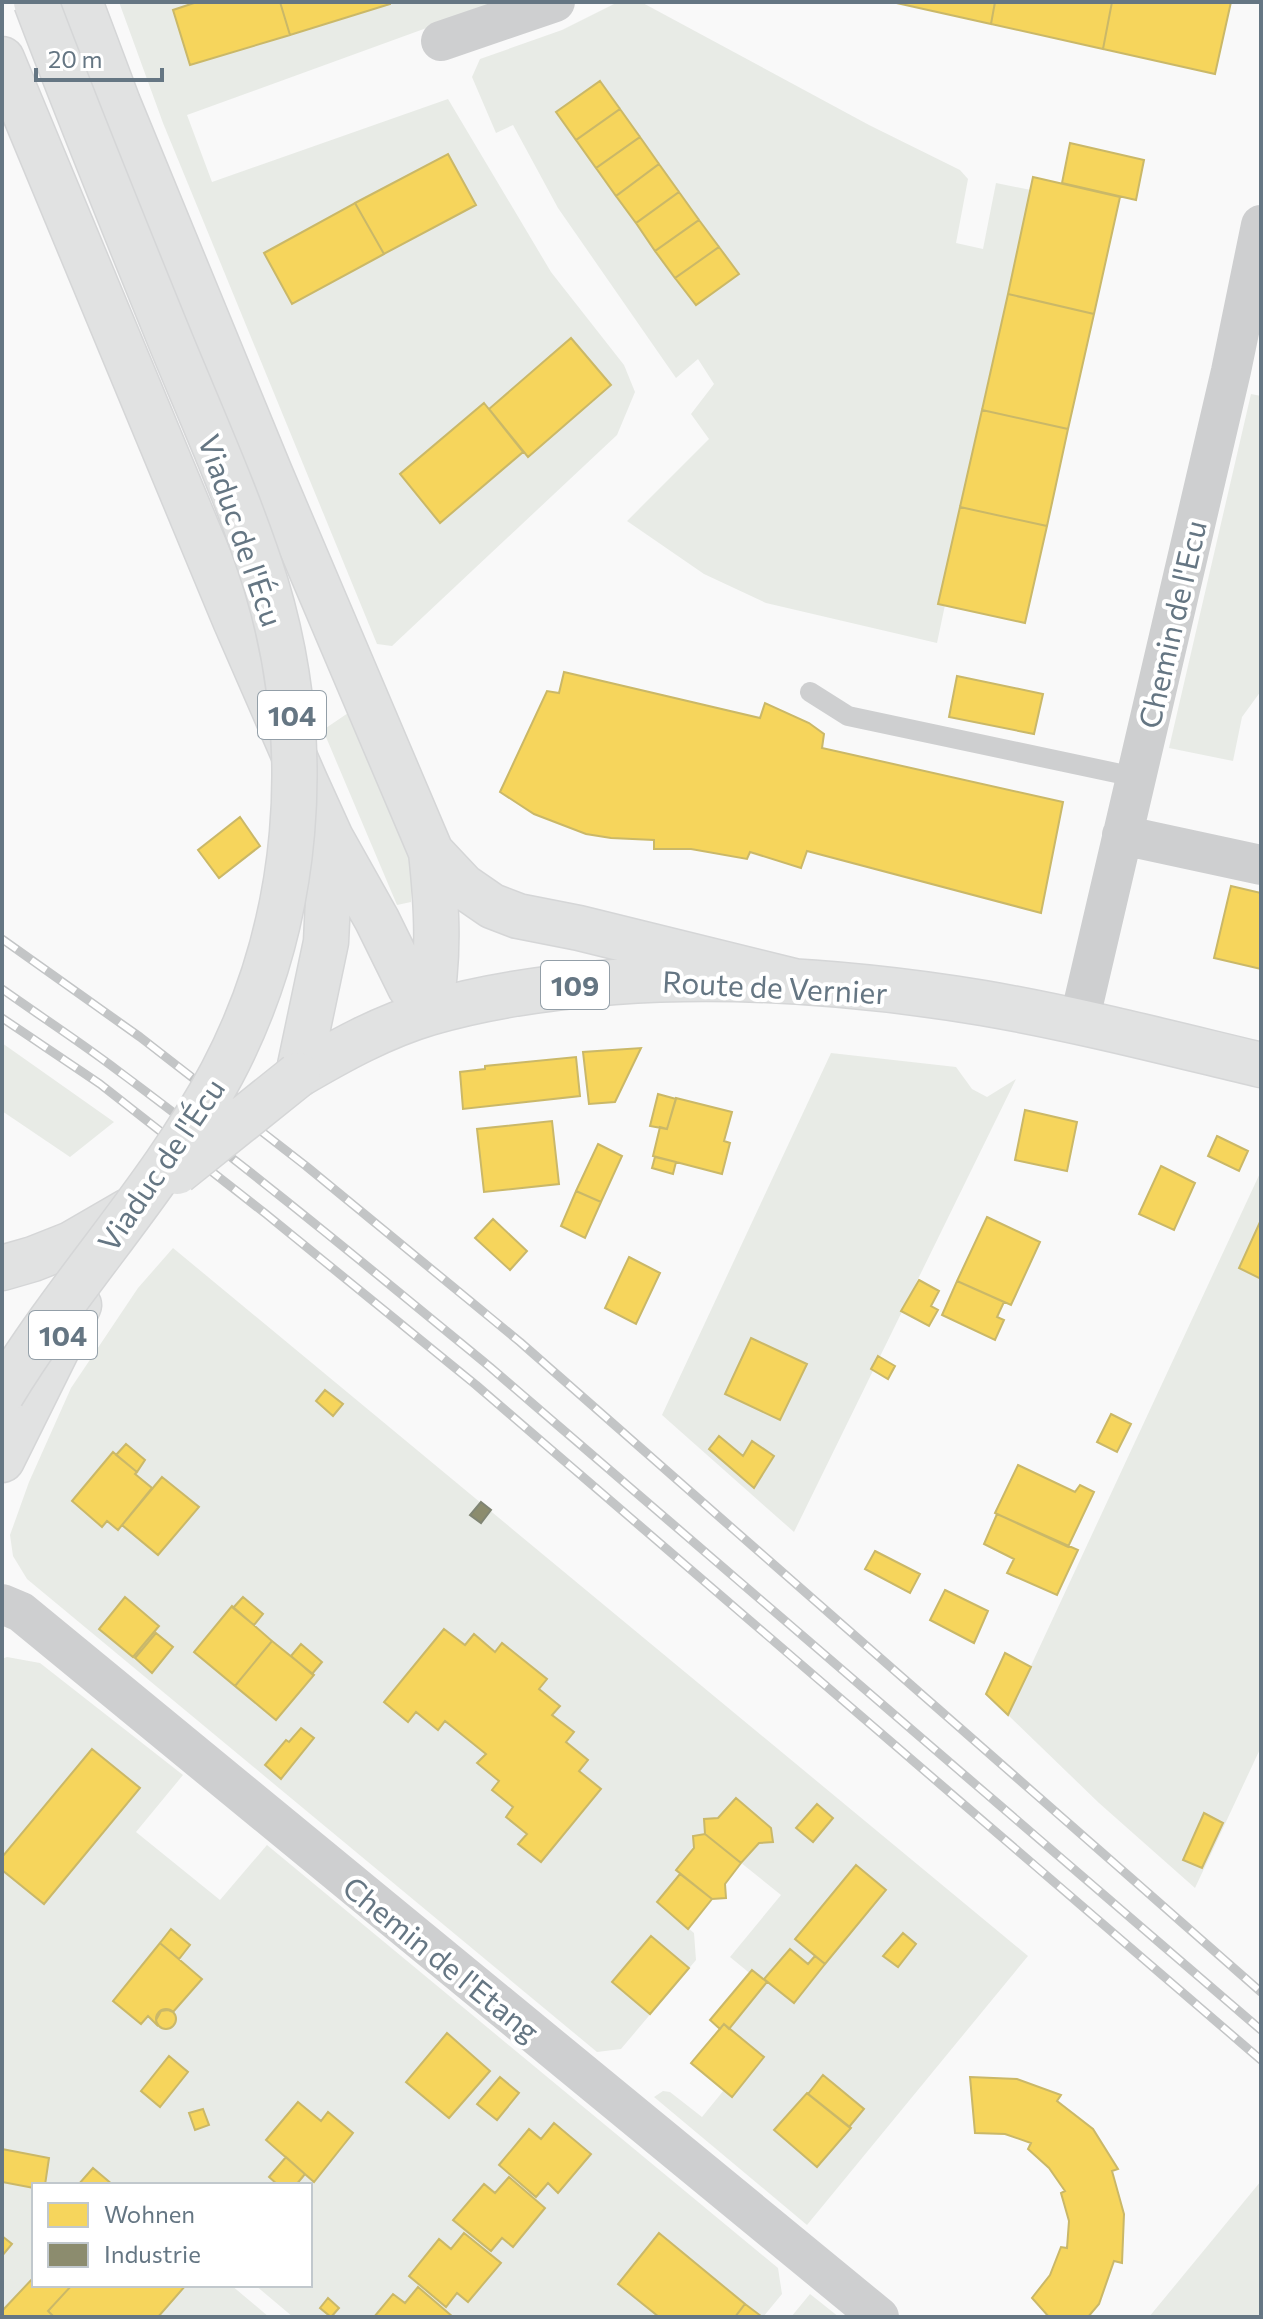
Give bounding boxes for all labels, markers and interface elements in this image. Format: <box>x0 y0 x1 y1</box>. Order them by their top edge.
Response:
scale bar <box>36 32 162 82</box>
text: 20 m <box>48 44 102 73</box>
street label: Viaduc de l'Écu <box>192 429 292 631</box>
street label: Chemin de l'Ecu <box>1129 516 1213 732</box>
road number: 104 <box>258 691 326 739</box>
road number: 109 <box>541 961 609 1009</box>
street label: Route de Vernier <box>661 962 889 1010</box>
street label: Viaduc de l'Écu <box>89 1070 231 1258</box>
road number: 104 <box>29 1311 97 1359</box>
street label: Chemin de l'Etang <box>336 1867 548 2049</box>
legend <box>32 2183 312 2287</box>
text: Wohnen <box>104 2199 195 2228</box>
text: Industrie <box>104 2239 201 2268</box>

